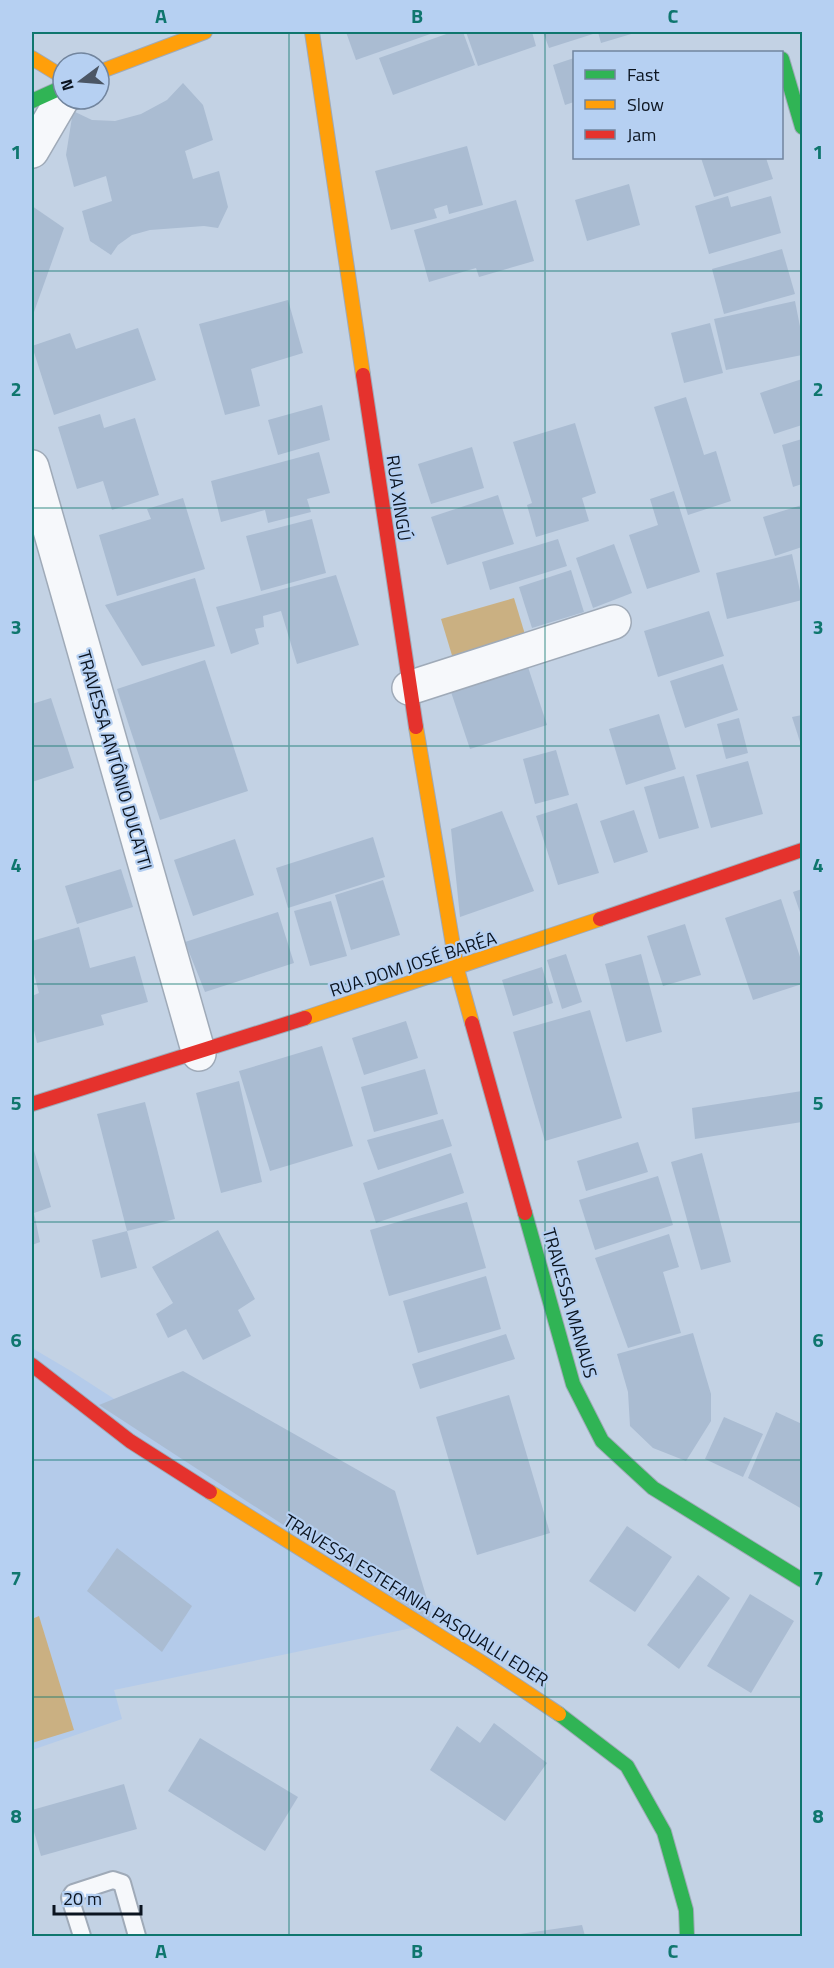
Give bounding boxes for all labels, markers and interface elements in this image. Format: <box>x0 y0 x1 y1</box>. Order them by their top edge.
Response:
text: A <box>155 0 167 31</box>
text: B <box>411 0 423 31</box>
text: C <box>668 0 679 31</box>
north arrow <box>51 51 111 111</box>
legend <box>573 51 783 159</box>
text: Fast <box>627 61 660 88</box>
text: N <box>54 76 80 94</box>
text: Slow <box>627 91 664 118</box>
text: Jam <box>627 121 656 148</box>
text: 1 <box>10 136 22 167</box>
text: 1 <box>812 136 824 167</box>
text: 2 <box>10 373 22 404</box>
text: 2 <box>812 373 824 404</box>
street label: RUA XINGÚ <box>380 453 418 543</box>
text: 3 <box>10 611 22 642</box>
text: 3 <box>812 611 824 642</box>
street label: TRAVESSA ANTÔNIO DUCATTI <box>71 647 159 873</box>
text: 4 <box>10 849 22 880</box>
text: 4 <box>812 849 824 880</box>
street label: RUA DOM JOSÉ BARÉA <box>326 924 500 1004</box>
text: 5 <box>10 1087 22 1118</box>
text: 5 <box>812 1087 824 1118</box>
street label: TRAVESSA MANAUS <box>536 1225 604 1381</box>
text: 6 <box>10 1324 22 1355</box>
text: 6 <box>812 1324 824 1355</box>
street label: TRAVESSA ESTEFANIA PASQUALLI EDER <box>278 1507 554 1693</box>
text: 7 <box>10 1562 22 1593</box>
text: 7 <box>812 1562 824 1593</box>
text: 8 <box>10 1800 22 1831</box>
text: 8 <box>812 1800 824 1831</box>
scale bar <box>54 1878 141 1916</box>
text: 20 m <box>63 1885 102 1912</box>
text: A <box>155 1935 167 1966</box>
text: B <box>411 1935 423 1966</box>
text: C <box>668 1935 679 1966</box>

